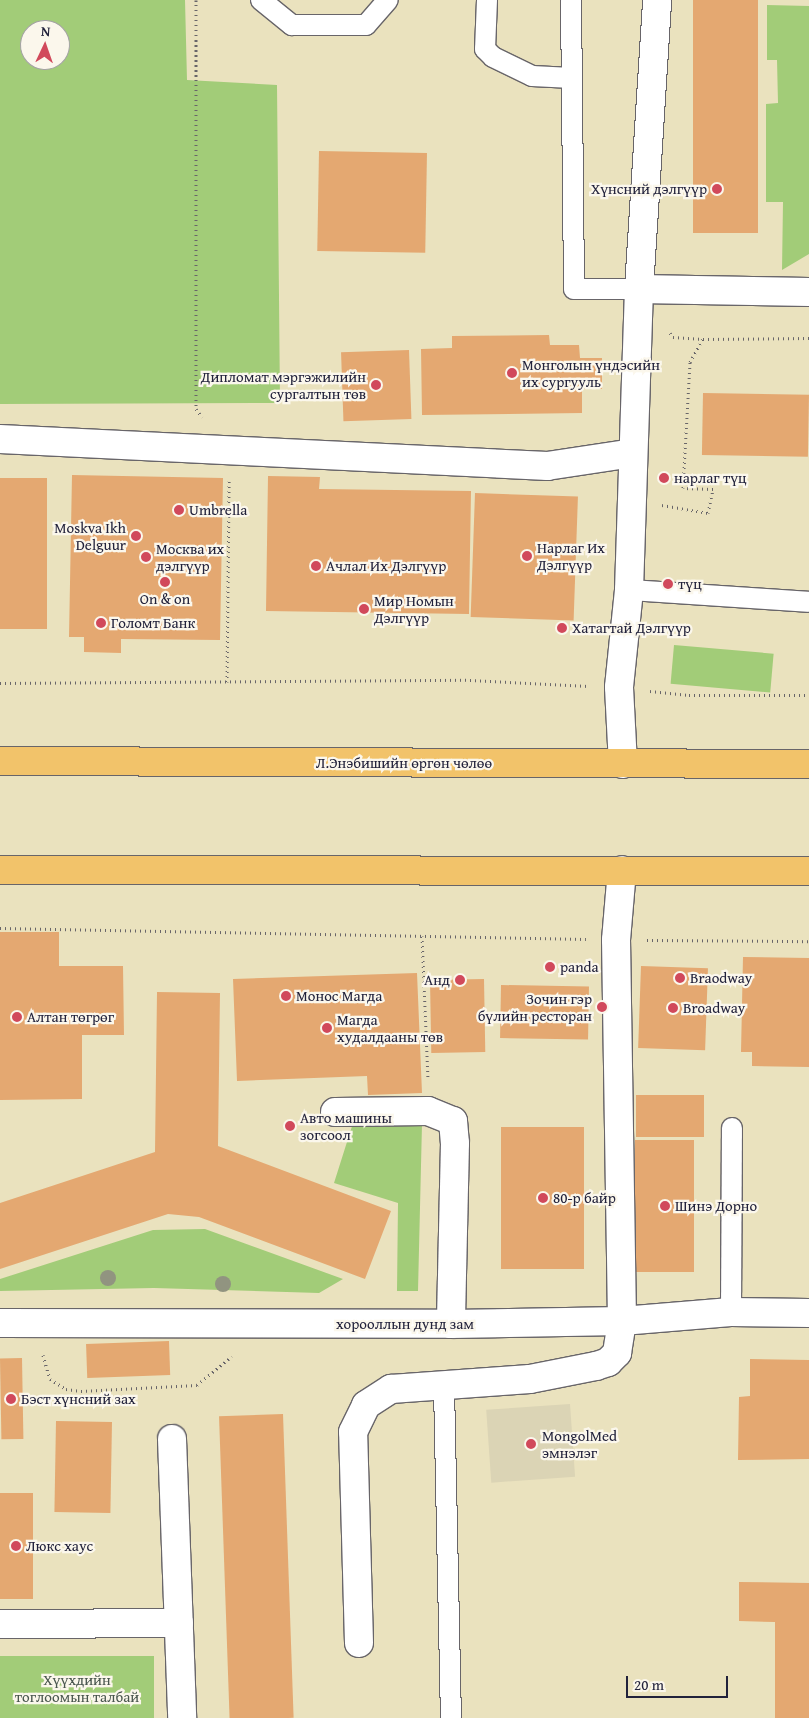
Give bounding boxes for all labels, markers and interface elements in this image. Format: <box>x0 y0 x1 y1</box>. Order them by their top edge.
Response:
north arrow <box>20 20 70 70</box>
text: N <box>41 21 51 41</box>
place label: Хүнсний дэлгүүр <box>591 180 707 198</box>
marker: Хүнсний дэлгүүр <box>711 183 723 195</box>
place label: Монголын үндэсийн их сургууль <box>522 355 660 390</box>
place label: Дипломат мэргэжилийн сургалтын төв <box>201 367 366 402</box>
marker: Монголын үндэсийн их сургууль <box>506 367 518 379</box>
marker: Дипломат мэргэжилийн сургалтын төв <box>370 379 382 391</box>
place label: нарлаг түц <box>674 469 747 487</box>
marker: нарлаг түц <box>658 472 670 484</box>
place label: Umbrella <box>189 501 247 519</box>
marker: Umbrella <box>173 504 185 516</box>
place label: Moskva Ikh Delguur <box>54 518 126 553</box>
marker: Moskva Ikh Delguur <box>130 530 142 542</box>
place label: Нарлаг Их Дэлгүүр <box>537 538 605 573</box>
place label: Москва их дэлгүүр <box>156 539 224 574</box>
marker: Нарлаг Их Дэлгүүр <box>521 550 533 562</box>
marker: Москва их дэлгүүр <box>140 551 152 563</box>
place label: Ачлал Их Дэлгүүр <box>326 557 446 575</box>
marker: Ачлал Их Дэлгүүр <box>310 560 322 572</box>
place label: түц <box>678 575 702 593</box>
marker: On & on <box>159 576 171 588</box>
marker: түц <box>662 578 674 590</box>
place label: On & on <box>140 590 190 608</box>
place label: Мир Номын Дэлгүүр <box>374 591 454 626</box>
marker: Мир Номын Дэлгүүр <box>358 603 370 615</box>
place label: Голомт Банк <box>111 614 195 632</box>
marker: Голомт Банк <box>95 617 107 629</box>
place label: Хатагтай Дэлгүүр <box>572 619 691 637</box>
marker: Хатагтай Дэлгүүр <box>556 622 568 634</box>
street label: Л.Энэбишийн өргөн чөлөө <box>316 754 492 772</box>
place label: panda <box>560 958 599 976</box>
marker: panda <box>544 961 556 973</box>
place label: Braodway <box>690 969 752 987</box>
place label: Анд <box>424 971 450 989</box>
marker: Braodway <box>674 972 686 984</box>
marker: Анд <box>454 974 466 986</box>
place label: Монос Магда <box>296 987 382 1005</box>
place label: Зочин гэр бүлийн ресторан <box>478 989 592 1024</box>
marker: Монос Магда <box>280 990 292 1002</box>
place label: Broadway <box>683 999 745 1017</box>
marker: Зочин гэр бүлийн ресторан <box>596 1001 608 1013</box>
marker: Broadway <box>667 1002 679 1014</box>
place label: Алтан төгрөг <box>27 1008 114 1026</box>
place label: Магда худалдааны төв <box>337 1010 443 1045</box>
marker: Алтан төгрөг <box>11 1011 23 1023</box>
marker: Магда худалдааны төв <box>321 1022 333 1034</box>
place label: Авто машины зогсоол <box>300 1108 392 1143</box>
marker: Авто машины зогсоол <box>284 1120 296 1132</box>
place label: 80-р байр <box>553 1189 616 1207</box>
marker: 80-р байр <box>537 1192 549 1204</box>
place label: Шинэ Дорно <box>675 1197 757 1215</box>
marker: Шинэ Дорно <box>659 1200 671 1212</box>
street label: хорооллын дунд зам <box>336 1315 474 1333</box>
place label: Бэст хүнсний зах <box>21 1390 136 1408</box>
marker: Бэст хүнсний зах <box>5 1393 17 1405</box>
place label: MongolMed эмнэлэг <box>542 1426 617 1461</box>
marker: MongolMed эмнэлэг <box>524 1437 538 1451</box>
place label: Люкс хаус <box>26 1537 93 1555</box>
marker: Люкс хаус <box>10 1540 22 1552</box>
scale bar <box>629 1666 732 1698</box>
park label: Хүүхдийн тоглоомын талбай <box>15 1670 139 1705</box>
text: 20 m <box>634 1674 664 1695</box>

